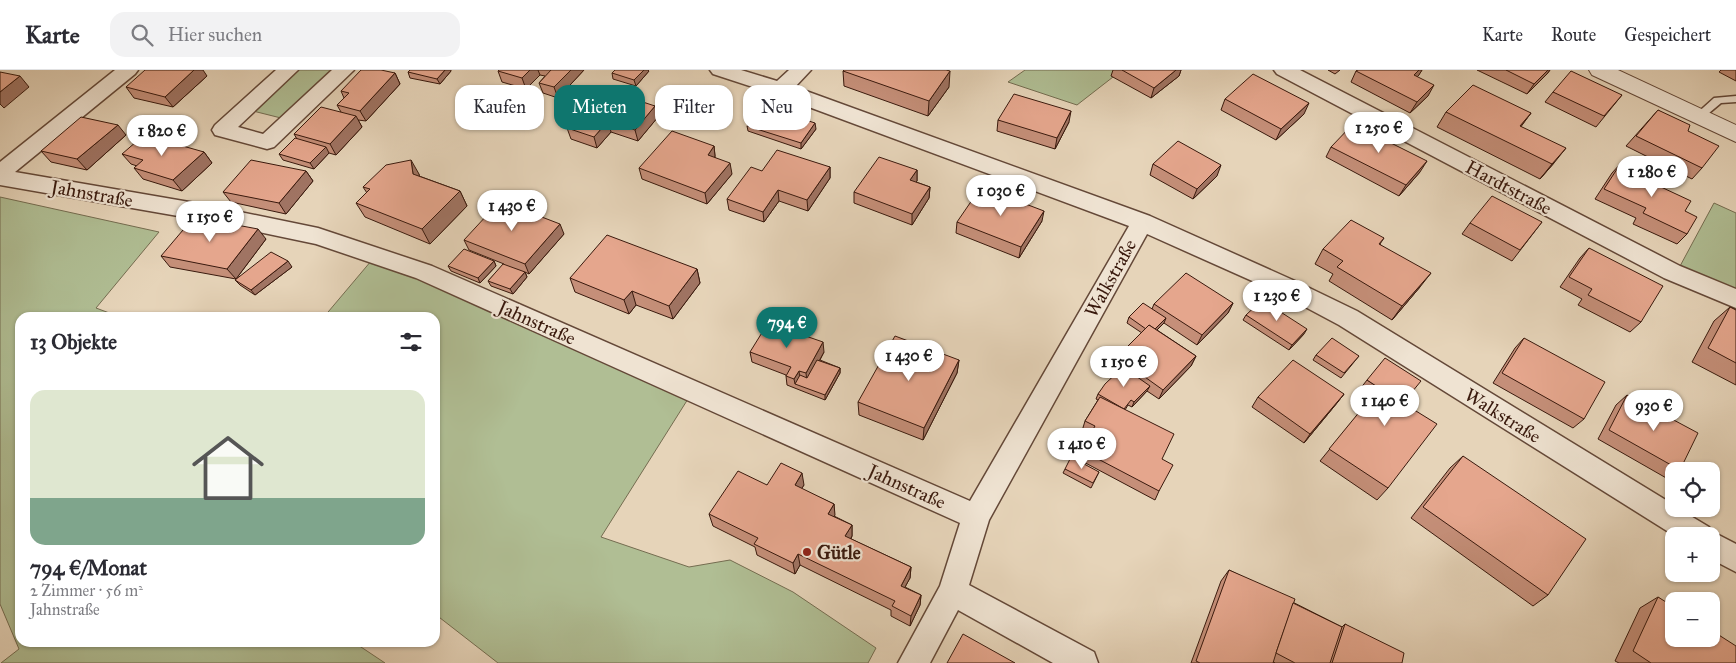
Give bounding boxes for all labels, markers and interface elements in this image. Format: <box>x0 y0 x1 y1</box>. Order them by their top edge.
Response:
search box <box>110 12 460 57</box>
text: Karte <box>25 20 80 50</box>
icon: search <box>128 21 156 49</box>
text: Hier suchen <box>168 23 262 46</box>
text: Karte <box>1482 24 1523 46</box>
text: Route <box>1551 24 1596 46</box>
text: Gespeichert <box>1624 24 1711 46</box>
chip: Kaufen <box>455 85 544 130</box>
chip: Mieten <box>554 85 645 130</box>
chip: Filter <box>655 85 733 130</box>
chip: Neu <box>743 85 811 130</box>
pin: 1 250 € <box>1333 112 1425 154</box>
pin: 1 820 € <box>116 114 208 157</box>
text: 1 250 € <box>1355 118 1403 137</box>
text: 1 820 € <box>138 121 186 140</box>
street label: Hardtstraße <box>1462 155 1556 220</box>
pin: 1 280 € <box>1606 156 1698 198</box>
text: 1 280 € <box>1628 162 1676 181</box>
pin: 1 030 € <box>955 174 1047 217</box>
street label: Jahnstraße <box>47 175 135 213</box>
text: 1 030 € <box>977 181 1025 200</box>
pin: 1 430 € <box>466 190 558 232</box>
text: 1 430 € <box>488 196 536 215</box>
pin: 1 150 € <box>164 200 256 243</box>
text: 1 150 € <box>187 207 233 226</box>
street label: Walkstraße <box>1080 235 1141 321</box>
pin: 1 230 € <box>1231 280 1323 322</box>
text: 1 230 € <box>1254 286 1300 305</box>
street label: Jahnstraße <box>492 294 579 351</box>
pin: 794 € <box>752 306 822 349</box>
text: 794 € <box>767 313 807 332</box>
icon: filters <box>397 328 425 356</box>
text: 13 Objekte <box>30 329 117 355</box>
pin: 1 430 € <box>863 340 955 382</box>
text: 1 430 € <box>885 346 933 365</box>
pin: 1 150 € <box>1078 346 1170 388</box>
text: 1 150 € <box>1101 352 1147 371</box>
street label: Walkstraße <box>1460 383 1545 448</box>
pin: 1 140 € <box>1339 384 1431 427</box>
pin: 930 € <box>1619 390 1689 432</box>
text: 1 140 € <box>1361 391 1409 410</box>
text: 930 € <box>1635 396 1673 415</box>
icon: home <box>183 423 273 513</box>
pin: 1 410 € <box>1036 428 1128 470</box>
text: 1 410 € <box>1058 434 1106 453</box>
street label: Jahnstraße <box>862 458 949 515</box>
map controls <box>1665 462 1720 647</box>
button: locate <box>1665 462 1720 517</box>
button: + <box>1665 527 1720 582</box>
place label: Gütle <box>817 541 861 564</box>
marker: Gütle <box>801 546 813 558</box>
text: 794 €/Monat <box>30 555 147 581</box>
text: 2 Zimmer · 56 m² <box>30 581 143 600</box>
button: − <box>1665 592 1720 647</box>
text: Jahnstraße <box>30 600 100 619</box>

